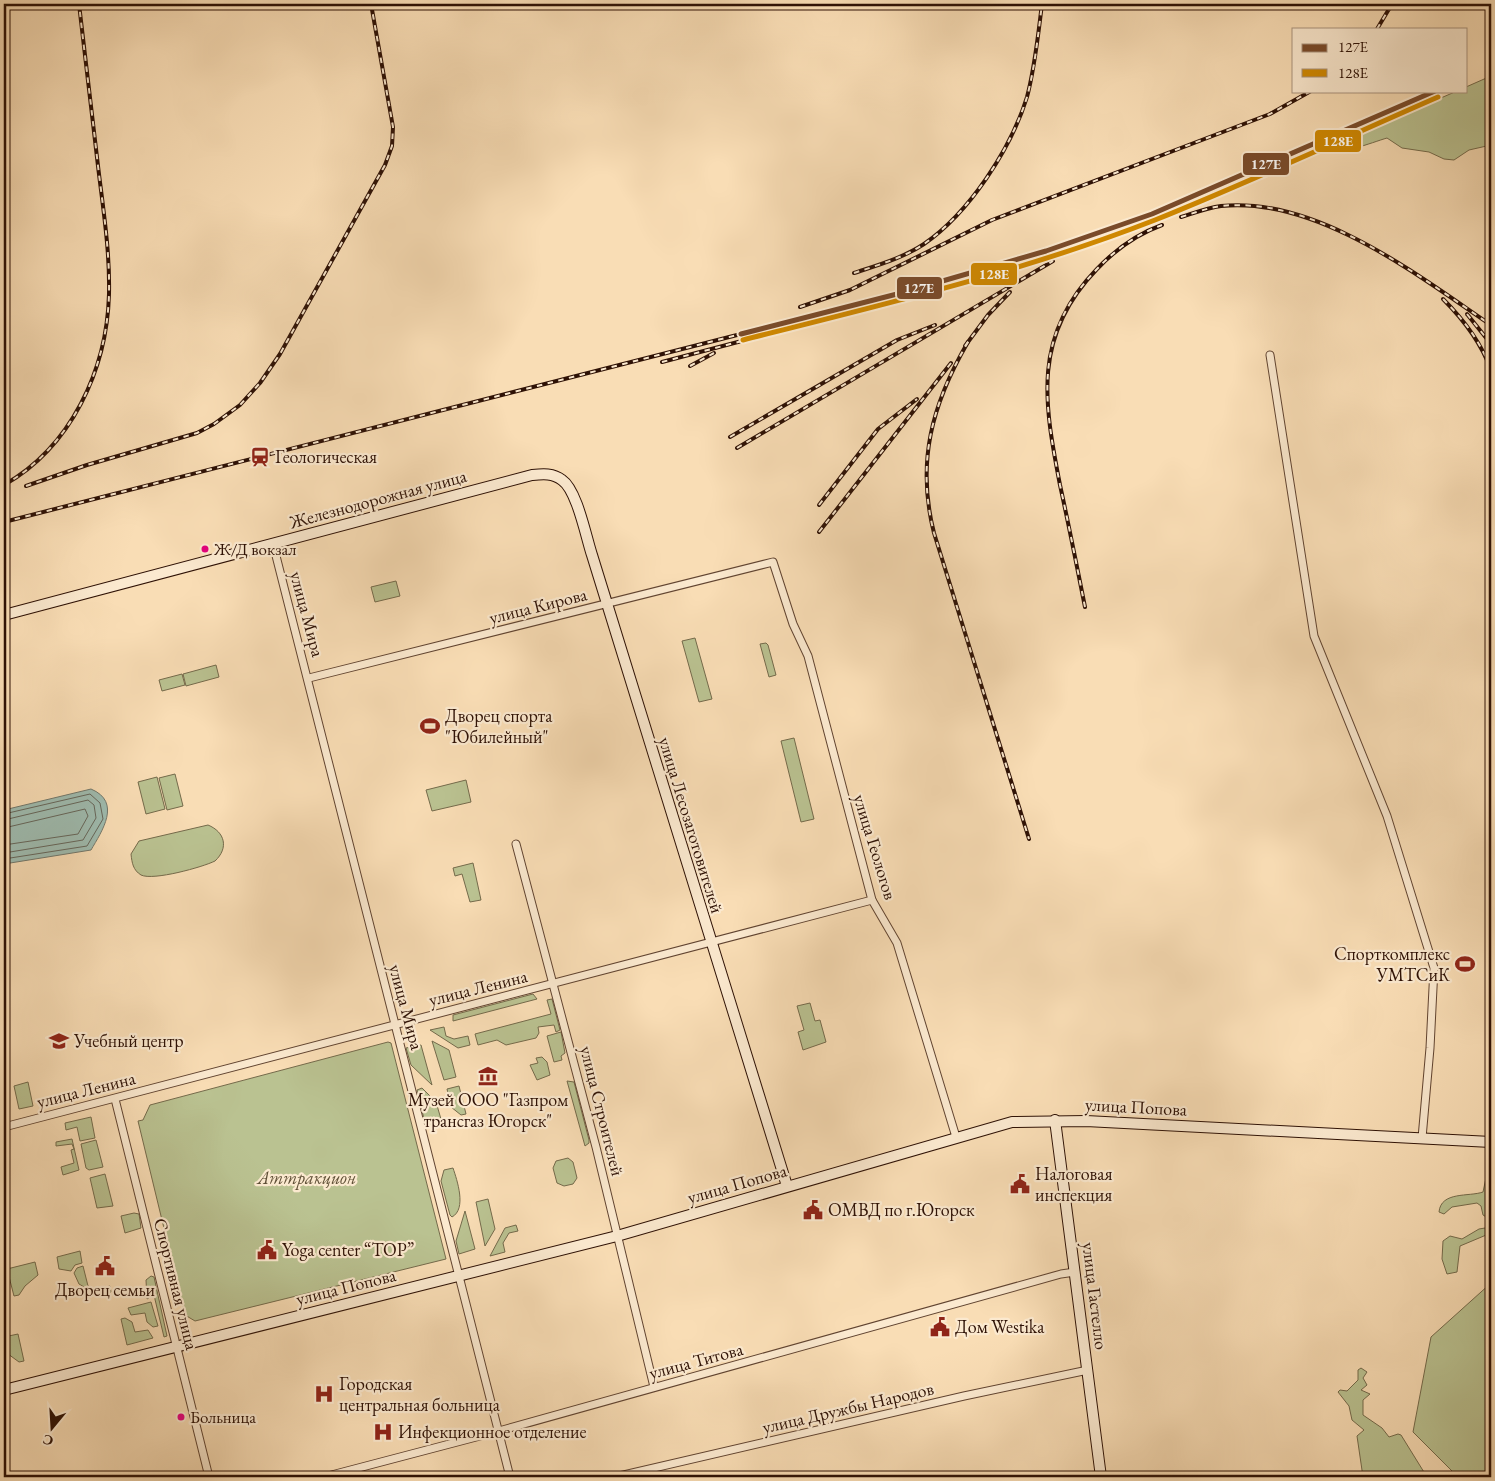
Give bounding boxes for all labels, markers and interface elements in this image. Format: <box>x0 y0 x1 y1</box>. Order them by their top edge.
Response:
legend <box>1292 28 1468 92</box>
text: 127Е <box>1338 37 1369 56</box>
text: 128Е <box>1338 63 1369 82</box>
line badge: 128Е <box>1314 129 1362 153</box>
text: 128Е <box>1323 132 1353 150</box>
line badge: 127Е <box>1242 152 1290 176</box>
text: 127Е <box>1251 155 1281 173</box>
line badge: 128Е <box>970 262 1018 286</box>
text: 128Е <box>979 265 1009 283</box>
line badge: 127Е <box>896 276 943 300</box>
text: 127Е <box>904 279 934 297</box>
place label: Геологическая <box>275 445 377 468</box>
station icon: Геологическая <box>249 446 271 468</box>
street label: Железнодорожная улица <box>286 464 470 533</box>
place label: Ж/Д вокзал <box>213 538 296 560</box>
marker: Ж/Д вокзал <box>200 544 210 554</box>
street label: улица Мира <box>285 569 330 660</box>
street label: улица Кирова <box>487 582 590 629</box>
place label: Дворец спорта "Юбилейный" <box>445 704 553 748</box>
sports icon: Дворец спорта "Юбилейный" <box>419 715 441 737</box>
street label: улица Лесозаготовителей <box>654 734 729 916</box>
street label: улица Геологов <box>849 791 903 903</box>
place label: Спорткомплекс УМТСиК <box>1334 942 1450 986</box>
sports icon: Спорткомплекс УМТСиК <box>1454 953 1476 975</box>
street label: улица Мира <box>384 962 429 1053</box>
street label: улица Ленина <box>426 964 530 1011</box>
place label: Учебный центр <box>73 1029 184 1052</box>
school or university icon: Учебный центр <box>48 1030 70 1052</box>
street label: улица Строителей <box>575 1044 630 1179</box>
museum icon: Музей ООО "Газпром трансгаз Югорск" <box>477 1065 499 1087</box>
street label: улица Ленина <box>34 1066 138 1113</box>
place label: Музей ООО "Газпром трансгаз Югорск" <box>408 1088 569 1132</box>
street label: улица Попова <box>1084 1092 1188 1121</box>
street label: улица Попова <box>685 1158 790 1209</box>
place label: Налоговая инспекция <box>1035 1162 1112 1206</box>
park label: Аттракцион <box>256 1166 356 1190</box>
public building icon: Налоговая инспекция <box>1009 1173 1031 1195</box>
place label: ОМВД по г.Югорск <box>828 1198 975 1221</box>
public building icon: ОМВД по г.Югорск <box>802 1199 824 1221</box>
street label: Спортивная улица <box>149 1216 204 1353</box>
place label: Yoga center “TOP” <box>282 1238 414 1261</box>
public building icon: Yoga center “TOP” <box>256 1239 278 1261</box>
street label: улица Гастелло <box>1077 1241 1114 1351</box>
public building icon: Дворец семьи <box>94 1255 116 1277</box>
street label: улица Попова <box>293 1263 399 1310</box>
place label: Дворец семьи <box>55 1278 156 1301</box>
place label: Дом Westika <box>955 1315 1045 1338</box>
public building icon: Дом Westika <box>929 1316 951 1338</box>
street label: улица Титова <box>646 1337 746 1384</box>
place label: Городская центральная больница <box>339 1372 501 1416</box>
street label: улица Дружбы Народов <box>760 1377 936 1438</box>
hospital icon: Городская центральная больница <box>313 1383 335 1405</box>
north arrow <box>28 1404 78 1454</box>
place label: Больница <box>190 1406 256 1428</box>
marker: Больница <box>176 1412 186 1422</box>
place label: Инфекционное отделение <box>398 1420 587 1443</box>
hospital icon: Инфекционное отделение <box>372 1421 394 1443</box>
text: С <box>40 1430 55 1450</box>

